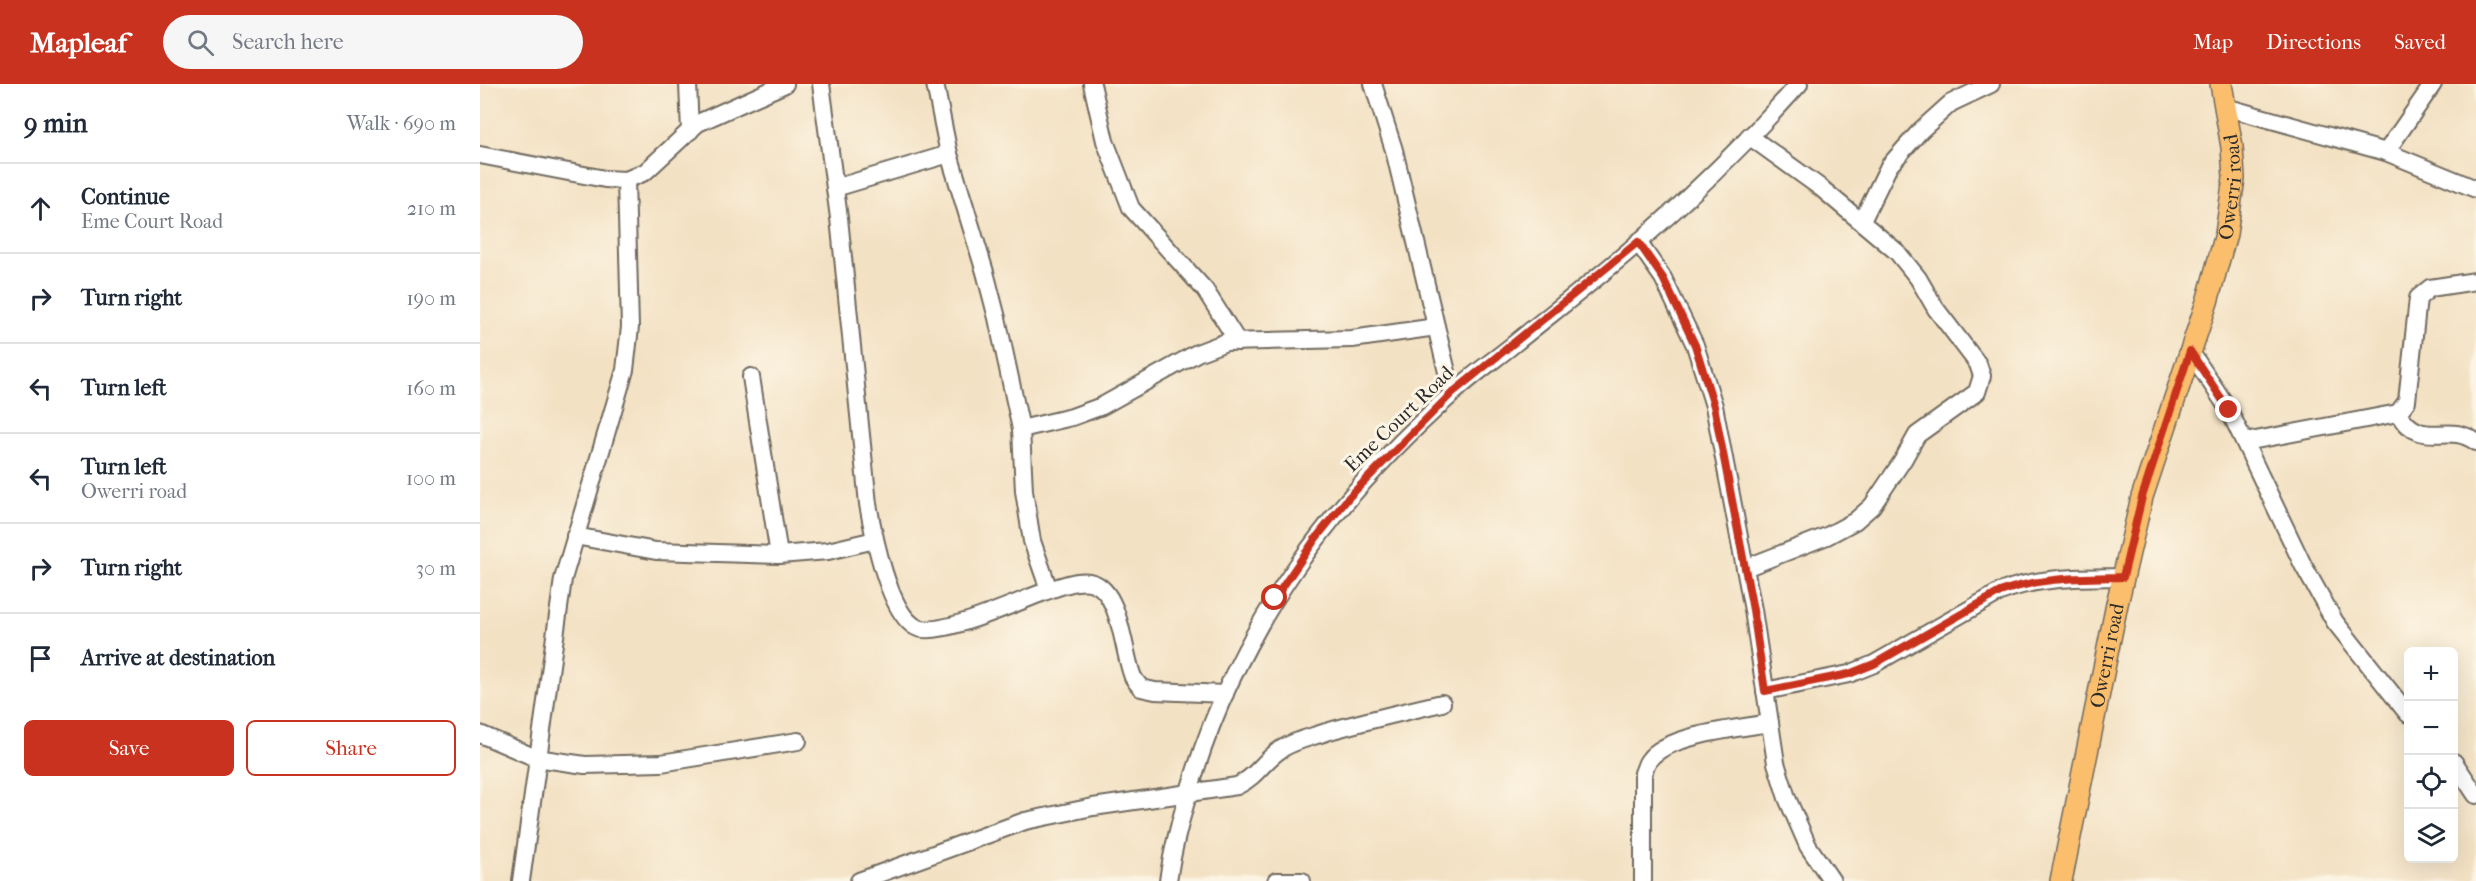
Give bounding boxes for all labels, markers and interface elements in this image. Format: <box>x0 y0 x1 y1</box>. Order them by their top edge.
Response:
search box <box>163 15 583 69</box>
text: Mapleaf <box>30 26 127 59</box>
icon: search <box>184 26 217 59</box>
text: Search here <box>232 29 344 55</box>
text: Map <box>2193 30 2233 54</box>
text: Directions <box>2266 30 2361 54</box>
text: Saved <box>2394 30 2446 54</box>
text: 9 min <box>24 108 88 139</box>
text: Walk · 690 m <box>347 112 456 135</box>
street label: Owerri road <box>2214 131 2246 241</box>
text: Continue <box>81 184 170 210</box>
icon: ahead <box>24 192 57 225</box>
text: 210 m <box>407 197 456 220</box>
text: Eme Court Road <box>81 210 223 233</box>
icon: right <box>24 282 57 315</box>
text: Turn right <box>81 285 182 311</box>
text: 190 m <box>406 287 456 310</box>
street label: Eme Court Road <box>1340 361 1459 477</box>
icon: left <box>24 372 57 405</box>
text: Turn left <box>81 375 167 401</box>
text: 160 m <box>406 377 456 400</box>
route end <box>2215 396 2241 422</box>
text: Turn left <box>81 454 167 480</box>
icon: left <box>24 462 57 495</box>
text: 100 m <box>406 467 456 490</box>
text: Owerri road <box>81 480 187 503</box>
icon: right <box>24 552 57 585</box>
text: Turn right <box>81 555 182 581</box>
text: 30 m <box>416 557 456 580</box>
route start <box>1261 584 1287 610</box>
street label: Owerri road <box>2085 600 2129 710</box>
icon: arrive <box>24 642 57 675</box>
text: Arrive at destination <box>81 645 275 671</box>
map controls <box>2404 647 2458 863</box>
button: + <box>2404 647 2458 701</box>
button: − <box>2404 701 2458 755</box>
button: Save <box>24 720 234 776</box>
button: Share <box>246 720 456 776</box>
button: locate <box>2404 755 2458 809</box>
button: layers <box>2404 809 2458 863</box>

